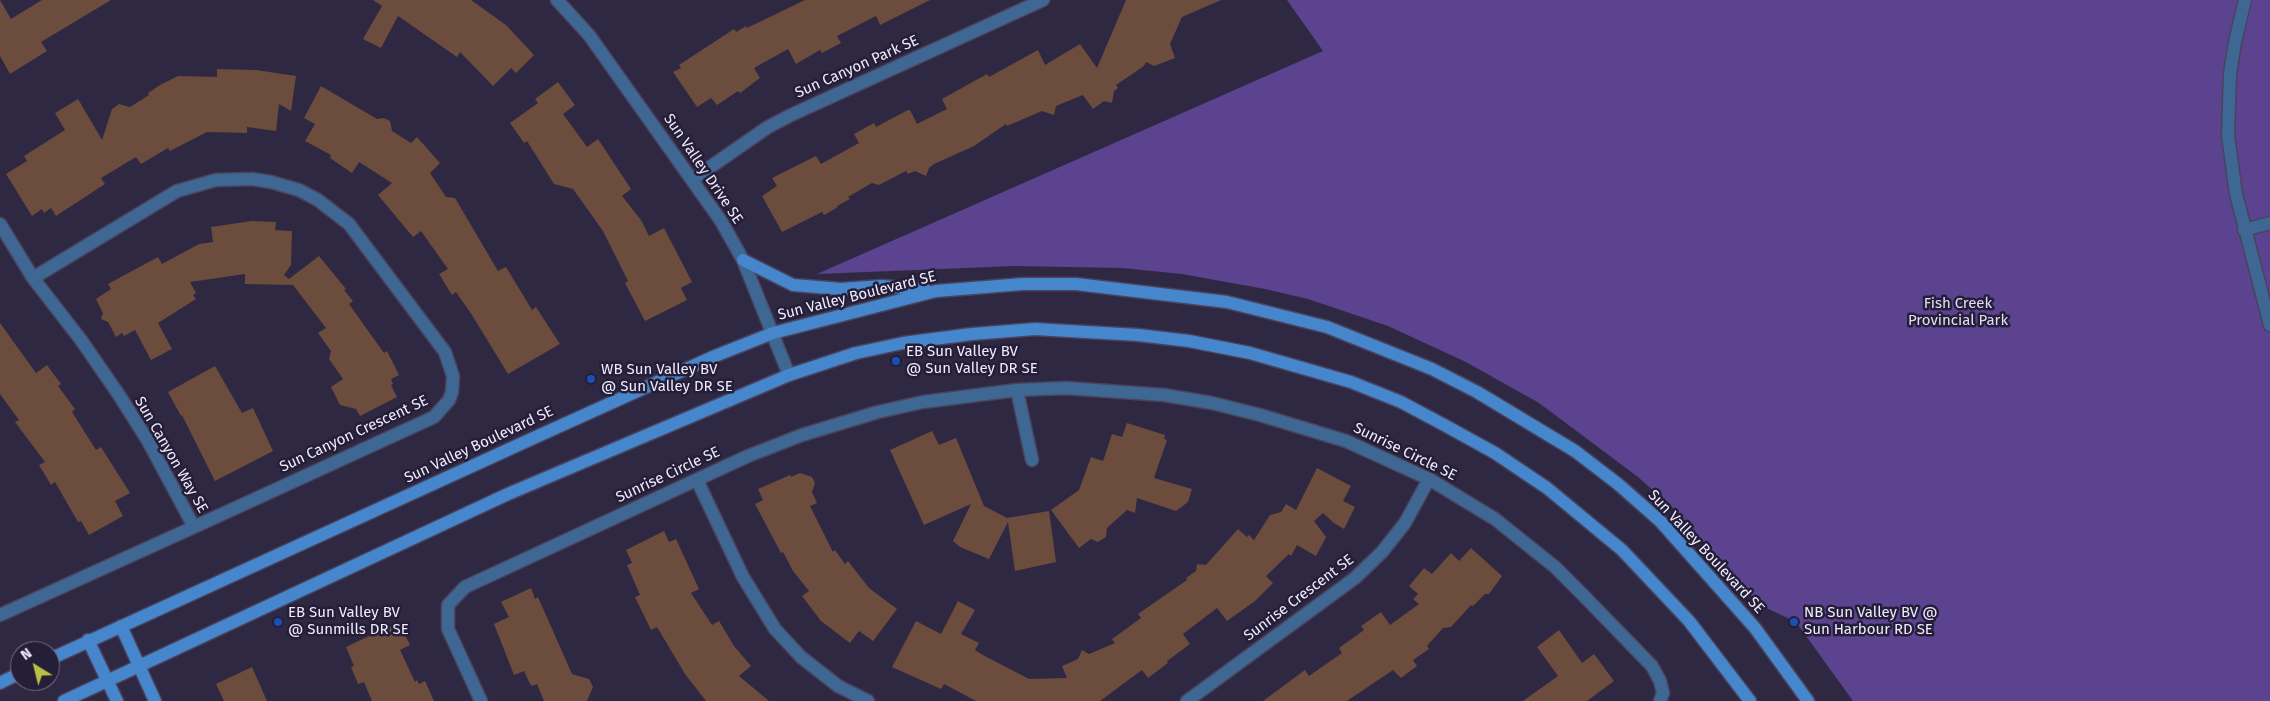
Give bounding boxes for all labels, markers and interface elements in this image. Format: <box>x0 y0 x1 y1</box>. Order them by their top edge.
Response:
street label: Sun Canyon Park SE <box>792 32 922 102</box>
street label: Sun Valley Drive SE <box>659 111 747 227</box>
street label: Sun Valley Boulevard SE <box>776 268 938 324</box>
park label: Fish Creek Provincial Park <box>1908 295 2008 330</box>
place label: EB Sun Valley BV @ Sun Valley DR SE <box>906 343 1038 378</box>
marker: EB Sun Valley BV @ Sun Valley DR SE <box>890 355 902 367</box>
place label: WB Sun Valley BV @ Sun Valley DR SE <box>601 361 733 396</box>
marker: WB Sun Valley BV @ Sun Valley DR SE <box>585 373 597 385</box>
street label: Sun Canyon Crescent SE <box>277 392 431 476</box>
street label: Sun Canyon Way SE <box>130 394 212 516</box>
street label: Sun Valley Boulevard SE <box>402 403 556 487</box>
street label: Sunrise Circle SE <box>1350 419 1460 485</box>
street label: Sunrise Circle SE <box>613 443 723 507</box>
street label: Sun Valley Boulevard SE <box>1644 486 1768 618</box>
street label: Sunrise Crescent SE <box>1240 551 1358 645</box>
place label: EB Sun Valley BV @ Sunmills DR SE <box>288 604 409 639</box>
place label: NB Sun Valley BV @ Sun Harbour RD SE <box>1804 604 1937 639</box>
marker: EB Sun Valley BV @ Sunmills DR SE <box>272 616 284 628</box>
marker: NB Sun Valley BV @ Sun Harbour RD SE <box>1788 616 1800 628</box>
north arrow <box>10 641 60 691</box>
text: N <box>18 645 35 664</box>

